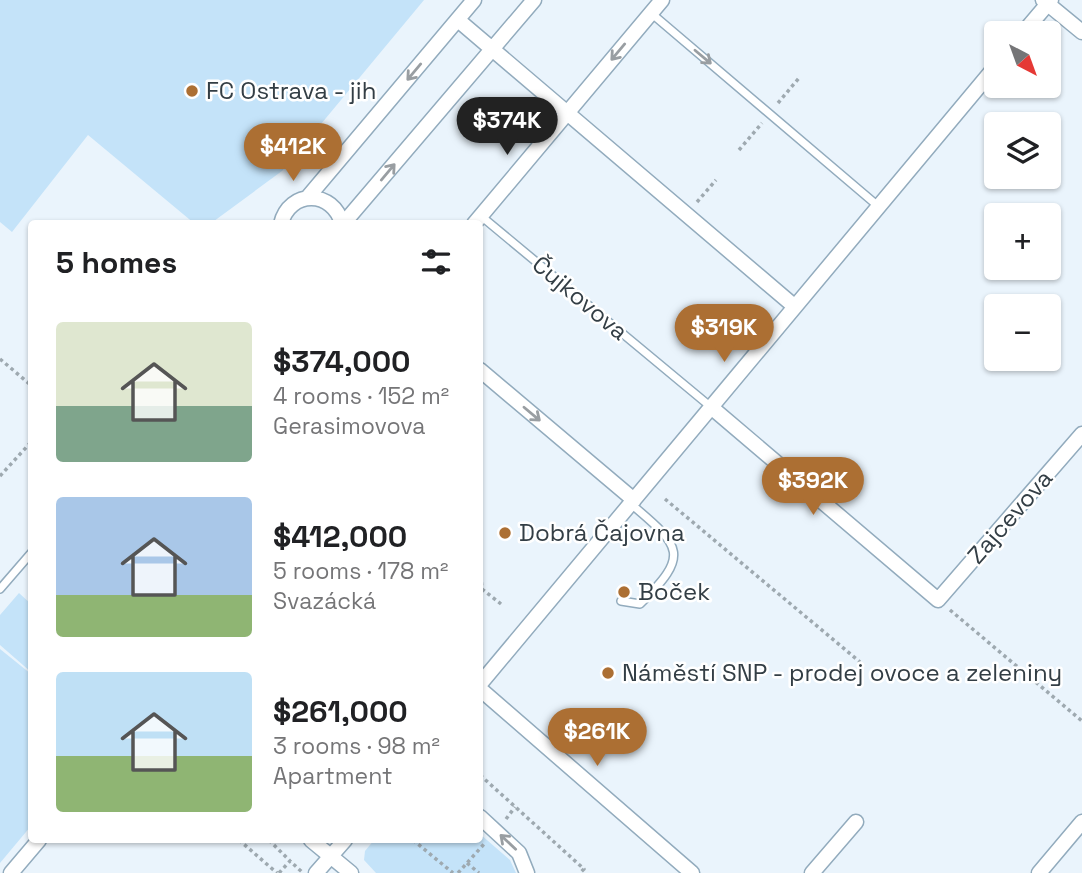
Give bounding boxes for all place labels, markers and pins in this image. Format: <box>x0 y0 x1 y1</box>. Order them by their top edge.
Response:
place label: FC Ostrava - jih <box>206 75 376 106</box>
marker: FC Ostrava - jih <box>184 83 200 99</box>
pin: $374K <box>458 97 556 157</box>
pin: $412K <box>244 124 342 183</box>
pin: $319K <box>675 304 773 364</box>
pin: $392K <box>764 458 862 517</box>
place label: Dobrá Čajovna <box>519 517 685 548</box>
marker: Dobrá Čajovna <box>497 525 513 541</box>
place label: Boček <box>638 576 710 607</box>
marker: Boček <box>616 584 632 600</box>
place label: Náměstí SNP - prodej ovoce a zeleniny <box>622 657 1062 688</box>
marker: Náměstí SNP - prodej ovoce a zeleniny <box>600 665 616 681</box>
pin: $261K <box>548 708 646 768</box>

